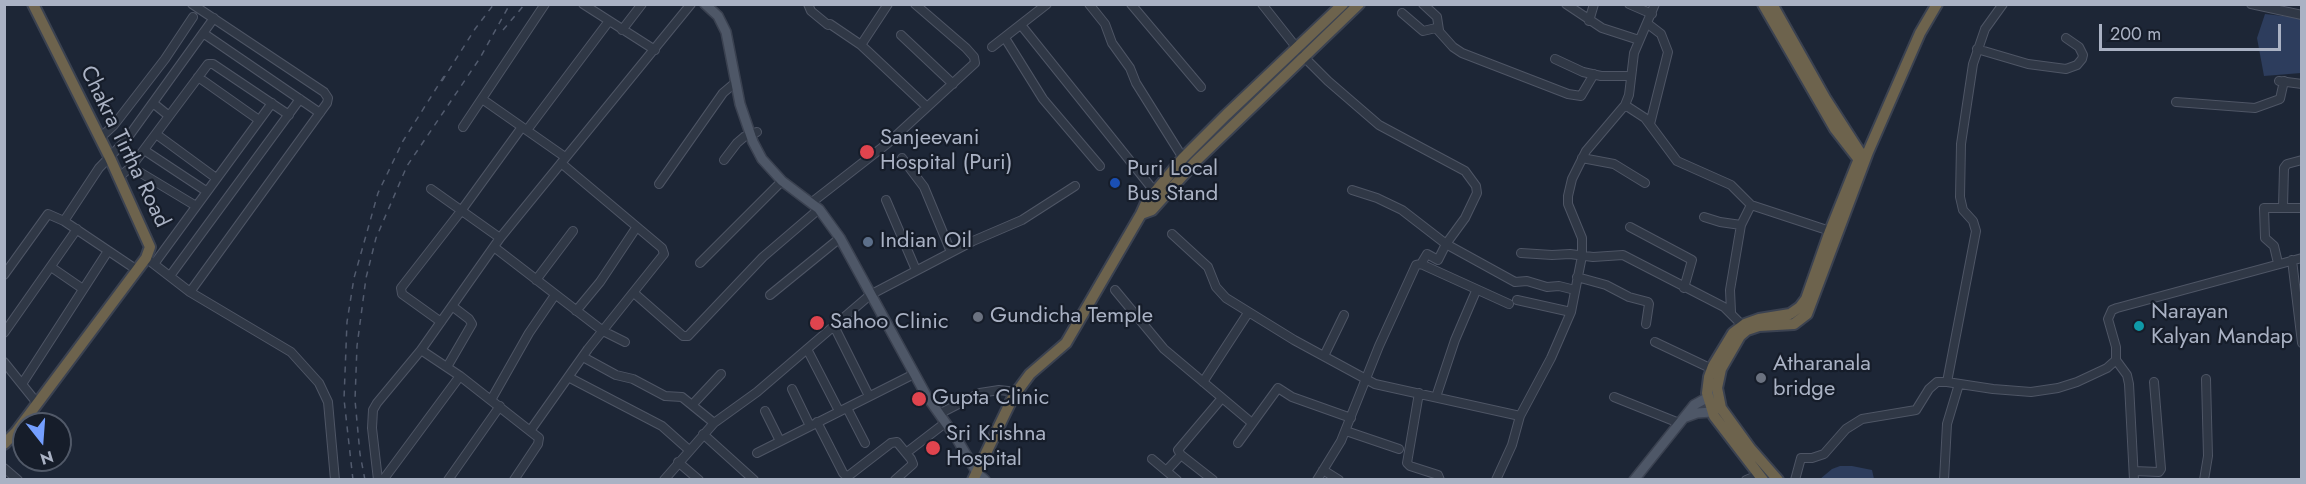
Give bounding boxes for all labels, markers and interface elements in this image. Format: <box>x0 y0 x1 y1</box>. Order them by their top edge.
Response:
scale bar <box>2102 12 2284 50</box>
text: 200 m <box>2110 21 2161 47</box>
street label: Chakra Tirtha Road <box>73 62 175 232</box>
place label: Sanjeevani Hospital (Puri) <box>880 126 1012 178</box>
marker: Sanjeevani Hospital (Puri) <box>858 143 876 161</box>
place label: Puri Local Bus Stand <box>1127 157 1218 208</box>
marker: Puri Local Bus Stand <box>1108 176 1122 190</box>
place label: Indian Oil <box>880 229 972 255</box>
marker: Indian Oil <box>861 235 875 249</box>
place label: Narayan Kalyan Mandap <box>2151 300 2293 352</box>
place label: Gundicha Temple <box>990 304 1153 330</box>
place label: Sahoo Clinic <box>830 310 948 336</box>
marker: Gundicha Temple <box>971 310 985 324</box>
marker: Sahoo Clinic <box>808 314 826 332</box>
marker: Narayan Kalyan Mandap <box>2132 319 2146 333</box>
place label: Atharanala bridge <box>1773 352 1871 404</box>
marker: Atharanala bridge <box>1754 371 1768 385</box>
place label: Gupta Clinic <box>932 386 1049 412</box>
marker: Gupta Clinic <box>910 390 928 408</box>
north arrow <box>12 412 72 472</box>
place label: Sri Krishna Hospital <box>946 422 1046 474</box>
marker: Sri Krishna Hospital <box>924 439 942 457</box>
text: N <box>37 445 56 471</box>

